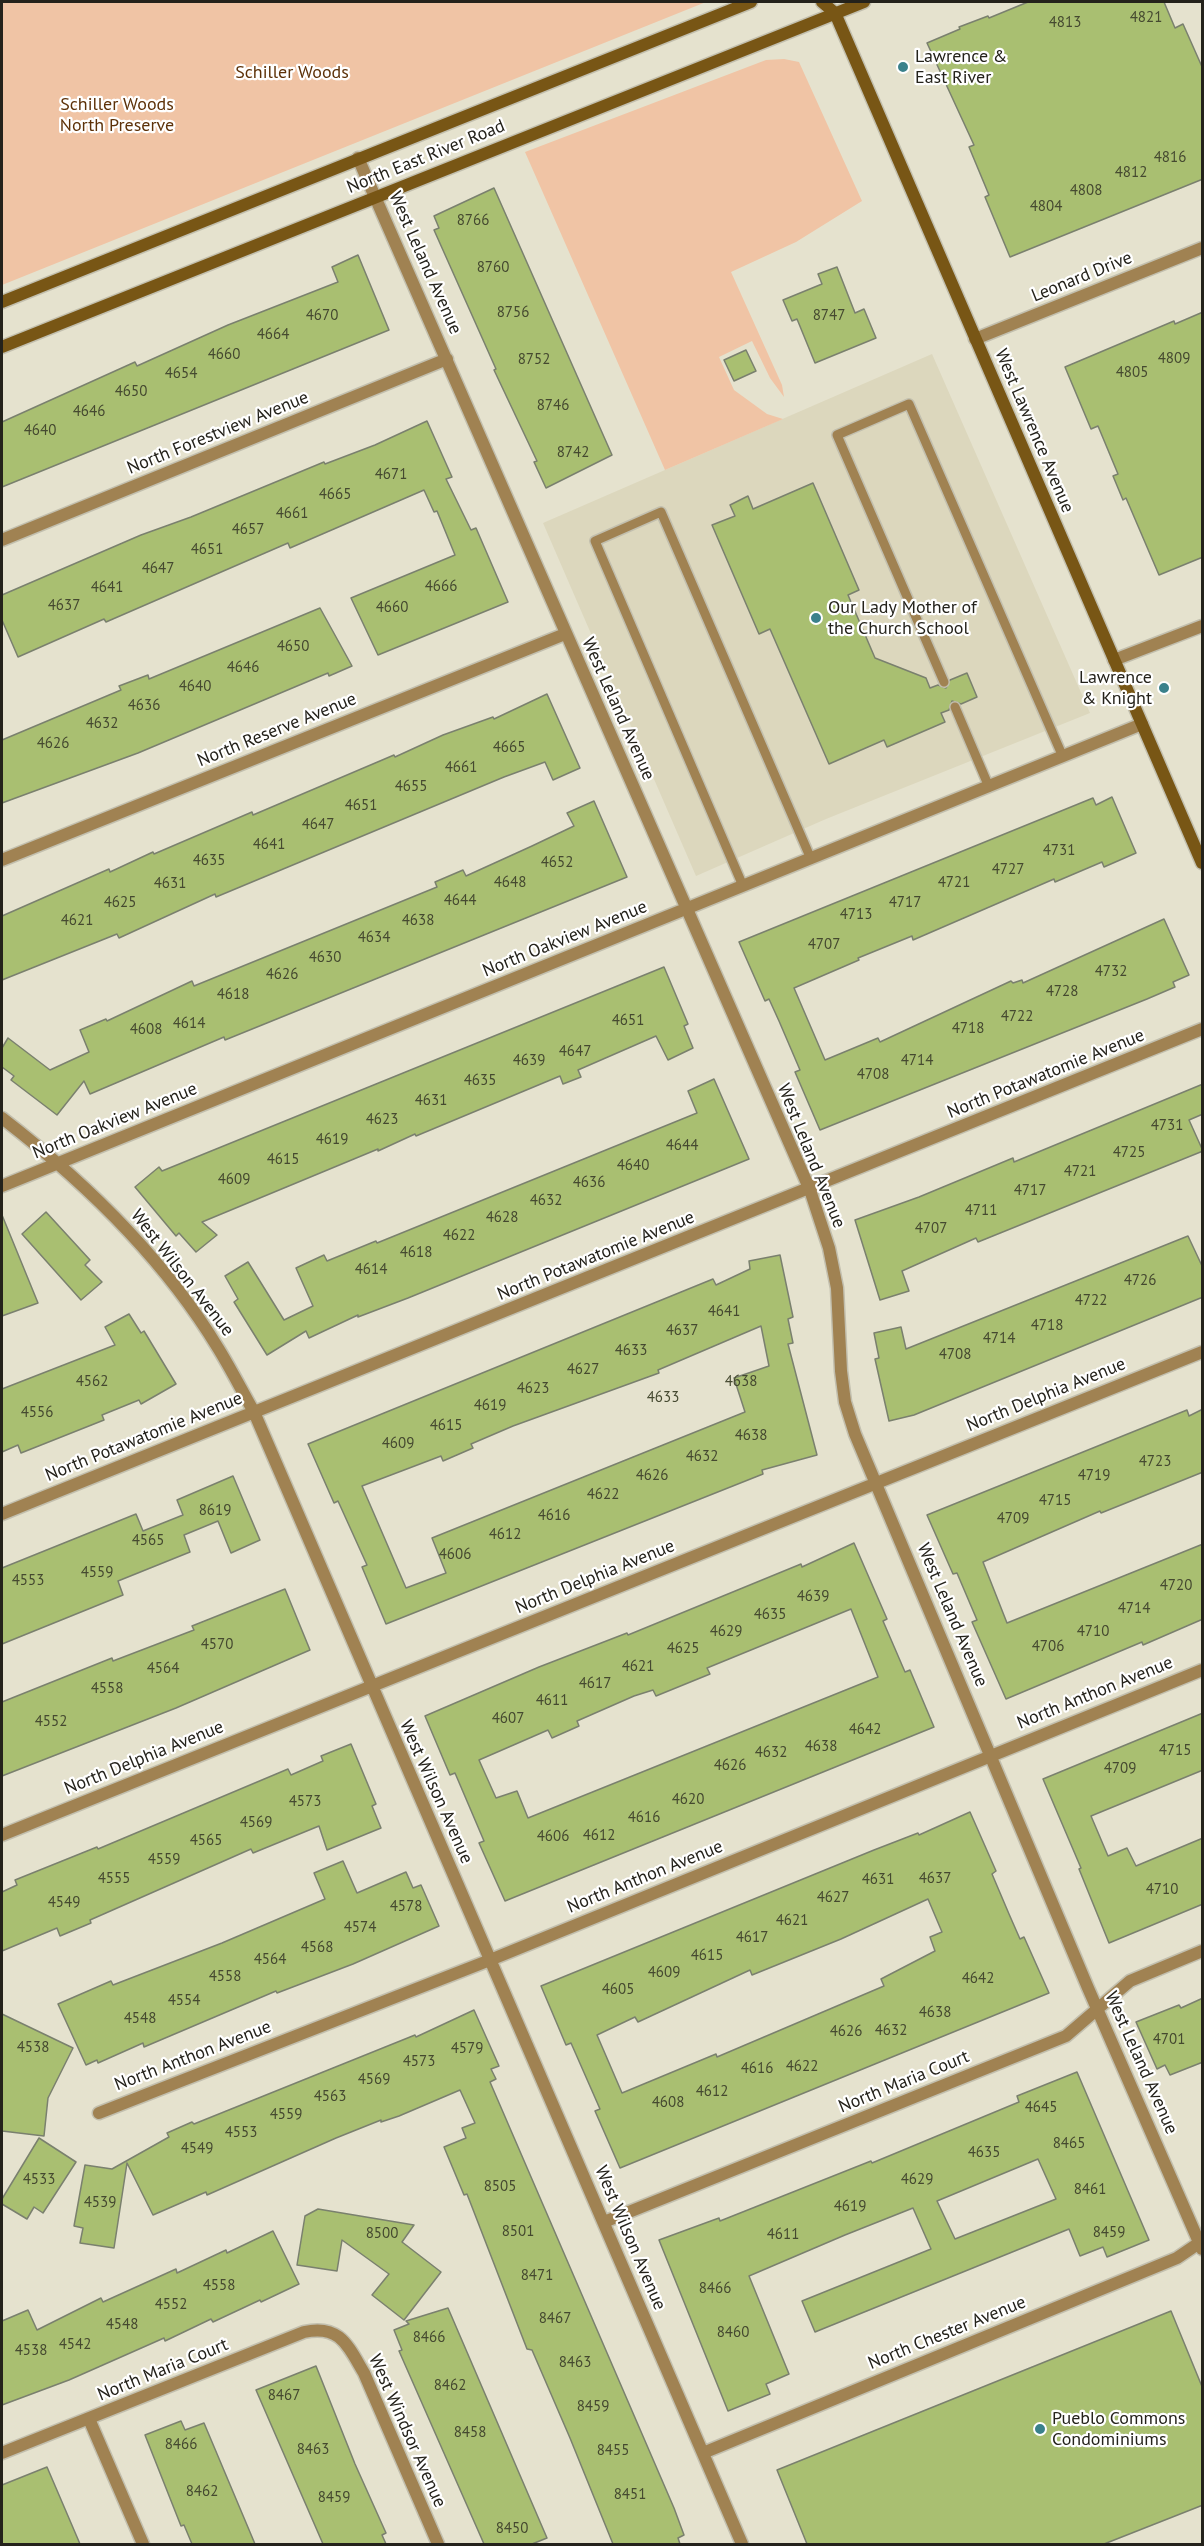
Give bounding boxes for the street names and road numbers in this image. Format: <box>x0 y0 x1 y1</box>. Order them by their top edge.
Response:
street label: North East River Road <box>344 115 508 199</box>
street label: West Leland Avenue <box>384 188 466 338</box>
street label: Leonard Drive <box>1029 247 1135 307</box>
street label: West Lawrence Avenue <box>990 346 1078 516</box>
street label: North Forestview Avenue <box>124 387 312 479</box>
street label: West Leland Avenue <box>577 634 659 784</box>
street label: North Reserve Avenue <box>194 688 360 772</box>
street label: North Oakview Avenue <box>480 896 650 982</box>
street label: North Potawatomie Avenue <box>944 1025 1148 1123</box>
street label: North Oakview Avenue <box>30 1078 200 1164</box>
street label: West Leland Avenue <box>772 1081 850 1231</box>
street label: West Wilson Avenue <box>126 1205 238 1341</box>
street label: North Potawatomie Avenue <box>494 1207 698 1305</box>
street label: North Delphia Avenue <box>963 1353 1129 1437</box>
street label: North Potawatomie Avenue <box>42 1388 246 1486</box>
street label: North Delphia Avenue <box>512 1535 678 1619</box>
street label: West Leland Avenue <box>912 1540 992 1690</box>
street label: North Anthon Avenue <box>1014 1652 1176 1734</box>
street label: North Delphia Avenue <box>61 1716 227 1800</box>
street label: West Wilson Avenue <box>395 1717 477 1867</box>
street label: North Anthon Avenue <box>564 1836 726 1918</box>
street label: West Leland Avenue <box>1100 1988 1182 2138</box>
street label: North Anthon Avenue <box>112 2016 274 2096</box>
street label: North Maria Court <box>836 2046 972 2118</box>
street label: West Wilson Avenue <box>590 2163 670 2313</box>
street label: North Chester Avenue <box>865 2291 1029 2375</box>
street label: North Maria Court <box>95 2334 231 2406</box>
street label: West Windsor Avenue <box>363 2351 451 2511</box>

